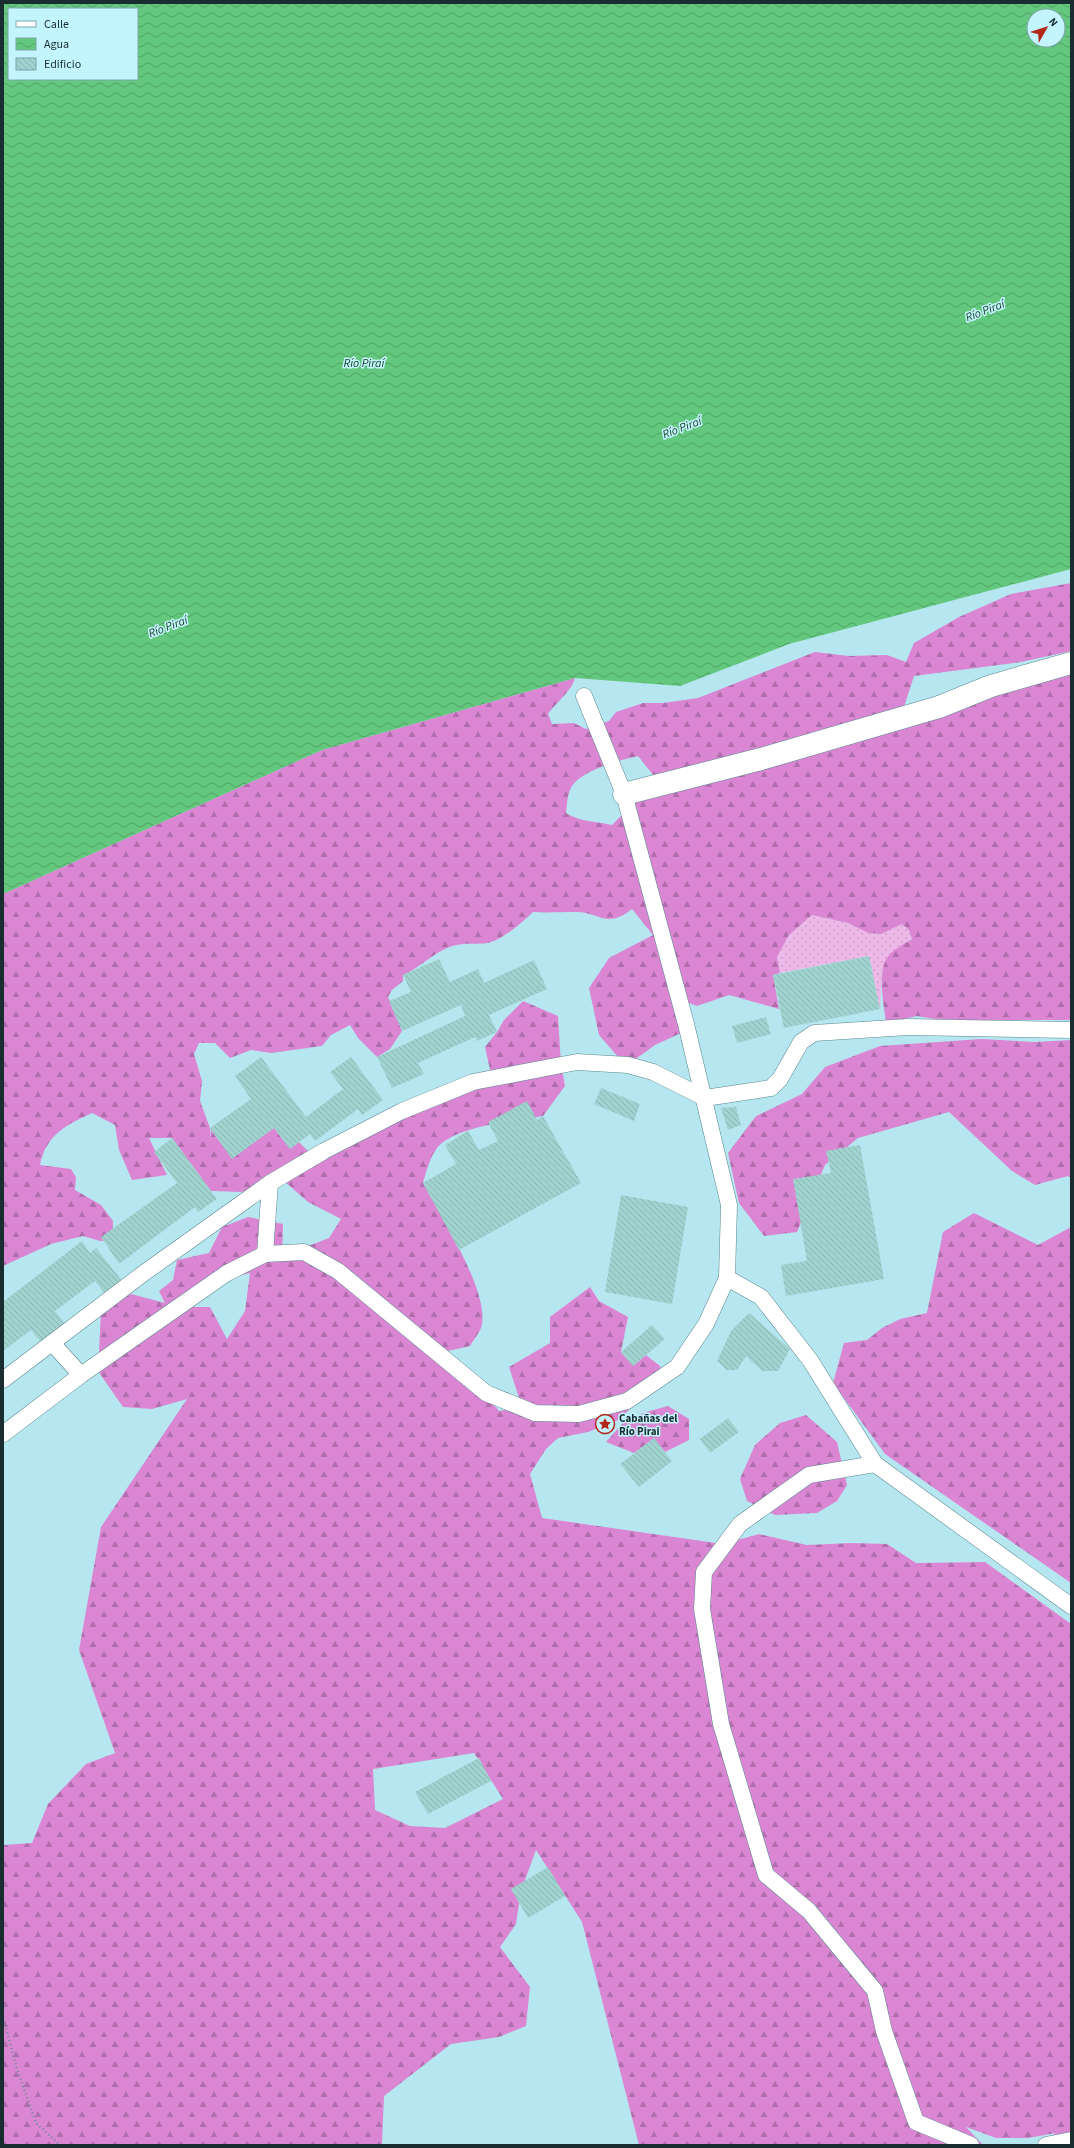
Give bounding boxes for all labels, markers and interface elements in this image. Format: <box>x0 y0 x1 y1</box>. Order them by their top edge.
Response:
legend <box>8 8 138 80</box>
north arrow <box>1026 8 1066 48</box>
text: N <box>1045 14 1062 30</box>
text: Calle <box>44 16 69 33</box>
text: Agua <box>44 36 69 53</box>
text: Edificio <box>44 56 81 73</box>
water label: Río Piraí <box>963 295 1009 326</box>
water label: Río Piraí <box>344 355 387 372</box>
water label: Río Piraí <box>660 412 706 443</box>
water label: Río Piraí <box>146 611 192 642</box>
place label: Cabañas del Río Pirai <box>619 1411 678 1439</box>
place icon: Cabañas del Río Pirai <box>594 1413 616 1435</box>

